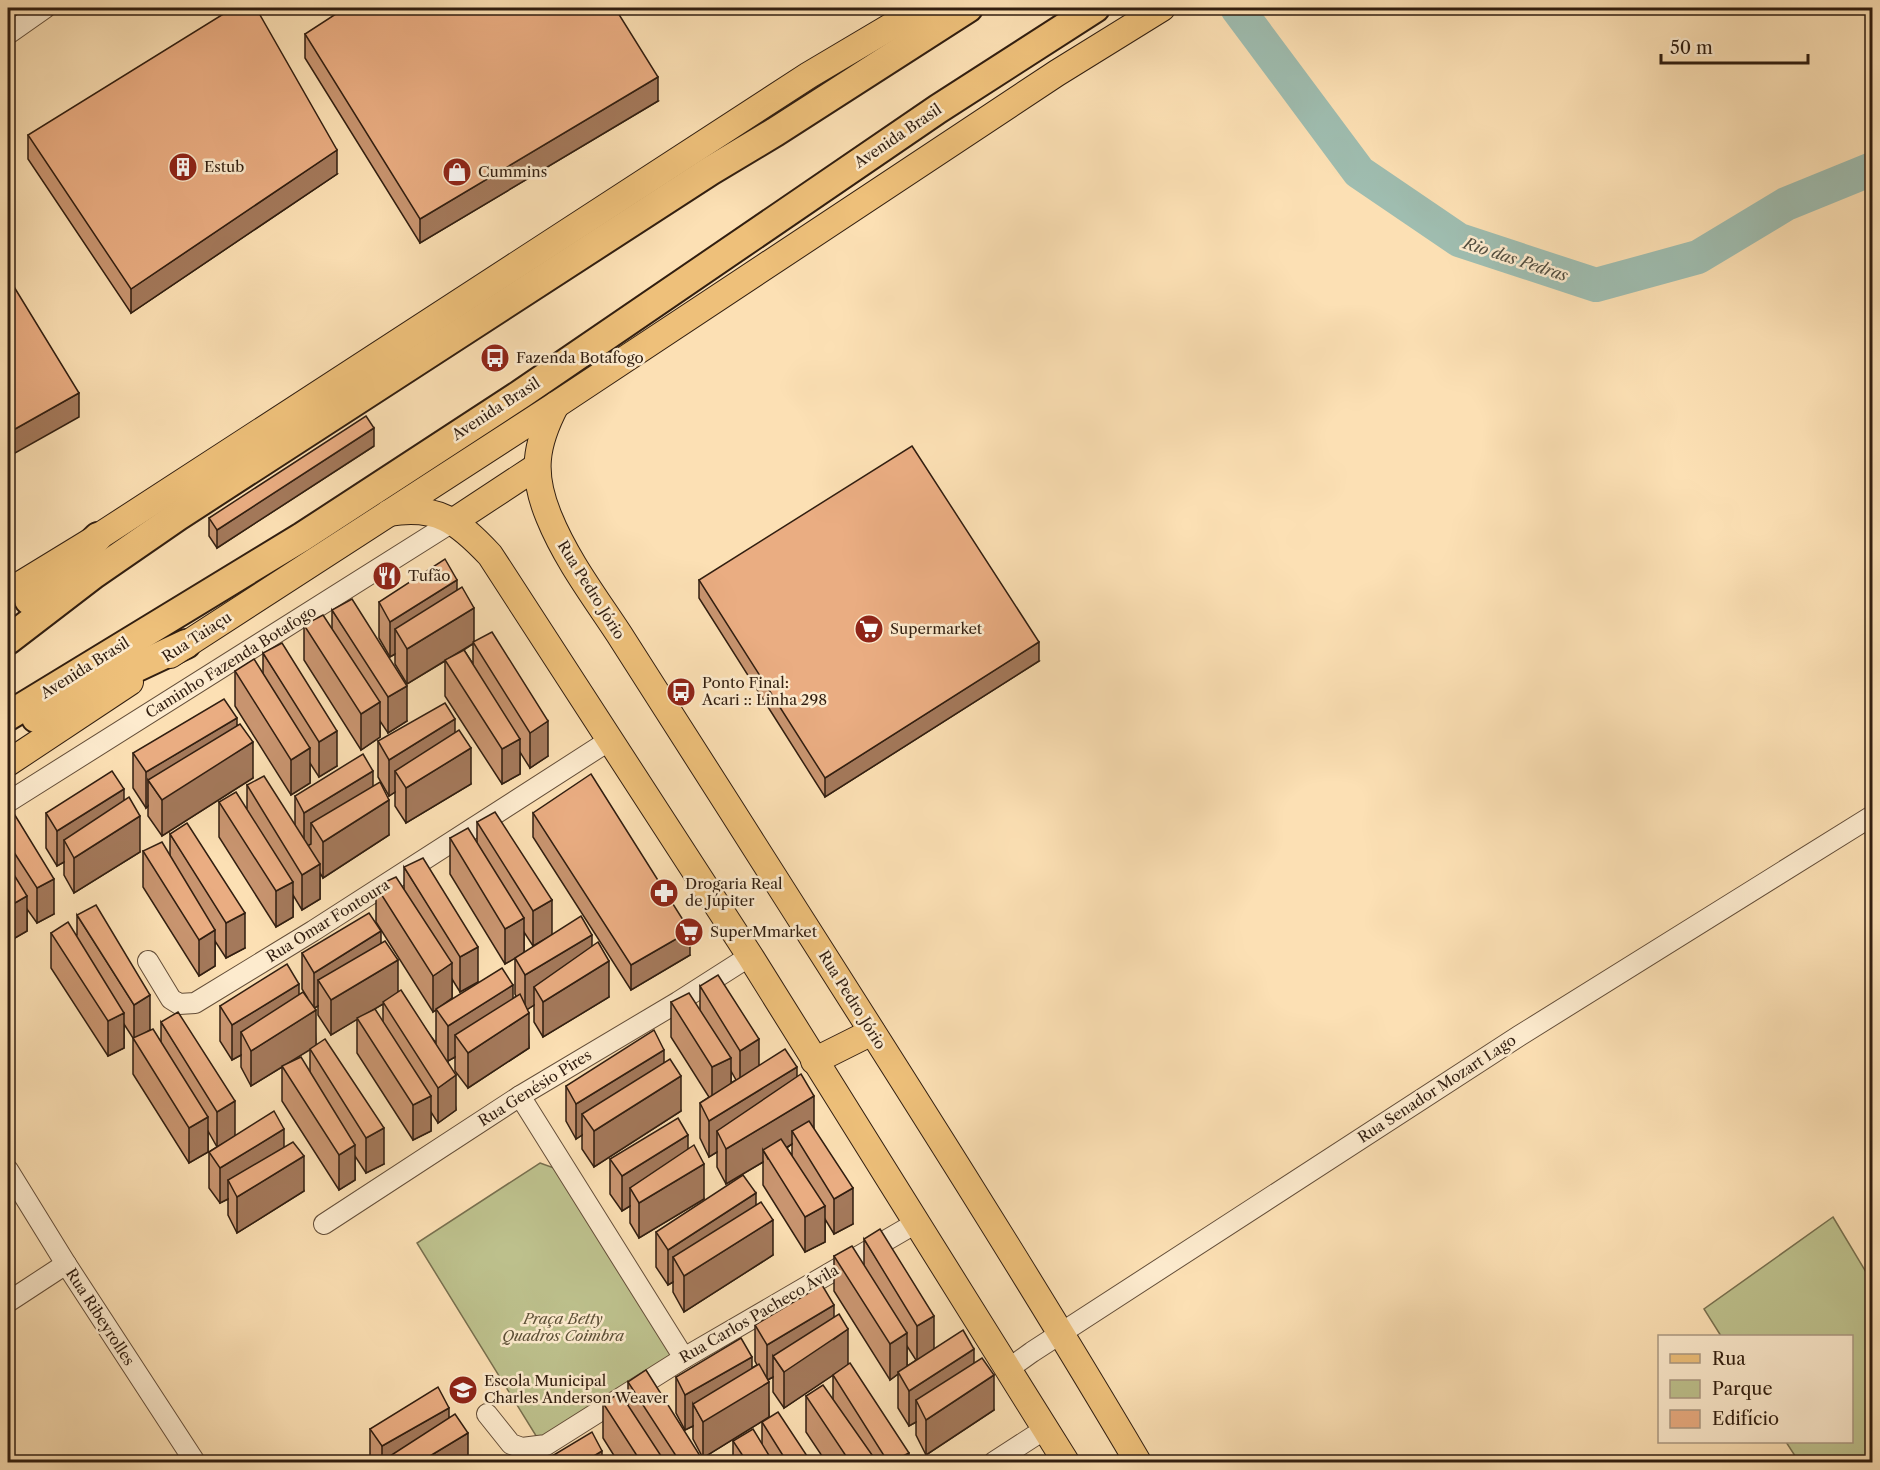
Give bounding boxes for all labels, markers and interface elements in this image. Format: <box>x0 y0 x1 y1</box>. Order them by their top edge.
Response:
scale bar <box>1661 27 1808 65</box>
text: 50 m <box>1670 37 1713 59</box>
street label: Avenida Brasil <box>850 99 945 172</box>
building icon: Estub <box>167 151 199 183</box>
shop icon: Cummins <box>441 156 473 188</box>
place label: Estub <box>204 157 244 176</box>
place label: Cummins <box>478 162 547 181</box>
water label: Rio das Pedras <box>1459 232 1571 285</box>
bus stop icon: Fazenda Botafogo <box>479 342 511 374</box>
place label: Fazenda Botafogo <box>516 348 644 367</box>
street label: Avenida Brasil <box>447 373 544 445</box>
street label: Rua Pedro Jório <box>554 537 629 643</box>
restaurant icon: Tufão <box>371 560 403 592</box>
place label: Tufão <box>408 566 451 585</box>
street label: Caminho Fazenda Botafogo <box>142 601 320 722</box>
street label: Rua Taiaçu <box>158 607 235 666</box>
supermarket icon: Supermarket <box>853 613 885 645</box>
place label: Supermarket <box>890 619 983 638</box>
street label: Avenida Brasil <box>36 632 133 703</box>
place label: Ponto Final: Acari :: Linha 298 <box>701 673 827 709</box>
bus stop icon: Ponto Final: Acari :: Linha 298 <box>665 676 697 708</box>
place label: Drogaria Real de Júpiter <box>685 874 783 910</box>
street label: Rua Omar Fontoura <box>263 875 393 966</box>
pharmacy icon: Drogaria Real de Júpiter <box>648 877 680 909</box>
supermarket icon: SuperMmarket <box>673 916 705 948</box>
place label: SuperMmarket <box>710 922 818 941</box>
street label: Rua Pedro Jório <box>815 947 890 1053</box>
street label: Rua Senador Mozart Lago <box>1354 1030 1519 1147</box>
street label: Rua Genésio Pires <box>475 1045 595 1130</box>
street label: Rua Carlos Pacheco Ávila <box>676 1260 842 1367</box>
street label: Rua Ribeyrolles <box>62 1265 139 1369</box>
park label: Praça Betty Quadros Coimbra <box>502 1309 624 1345</box>
legend <box>1658 1335 1853 1443</box>
text: Rua <box>1712 1348 1746 1370</box>
place label: Escola Municipal Charles Anderson Weaver <box>484 1371 669 1407</box>
school or university icon: Escola Municipal Charles Anderson Weaver <box>447 1374 479 1406</box>
text: Parque <box>1712 1378 1773 1400</box>
text: Edifício <box>1712 1408 1779 1430</box>

